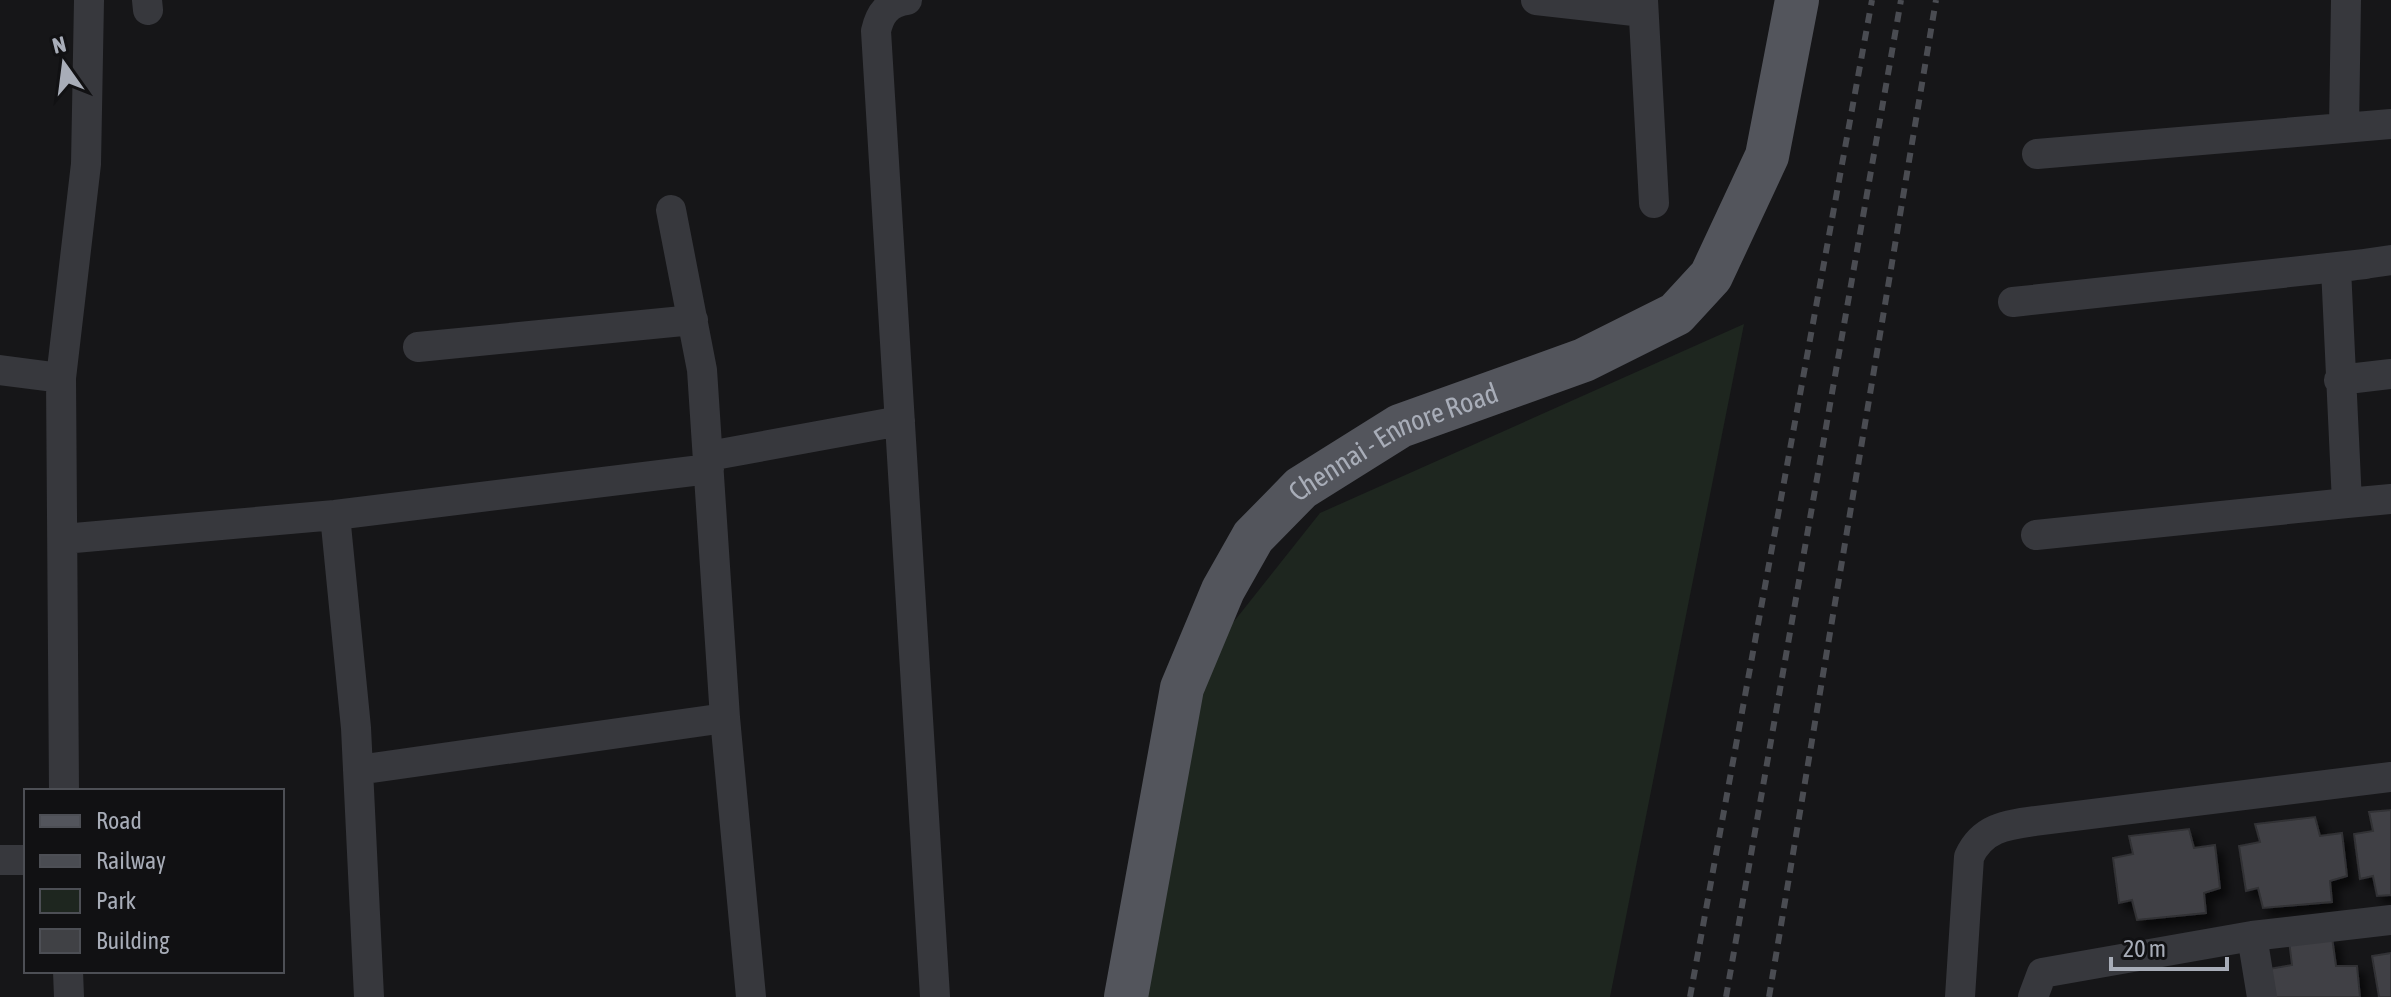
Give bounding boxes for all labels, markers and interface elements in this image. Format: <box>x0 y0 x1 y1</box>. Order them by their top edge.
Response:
north arrow <box>24 24 104 104</box>
text: N <box>50 30 69 59</box>
street label: Chennai - Ennore Road <box>1282 376 1502 507</box>
legend <box>24 789 284 973</box>
text: Road <box>96 807 142 834</box>
text: Railway <box>96 847 166 874</box>
text: Park <box>96 887 137 914</box>
scale bar <box>2111 921 2227 971</box>
text: Building <box>96 927 170 954</box>
text: 20 m <box>2123 935 2166 962</box>

